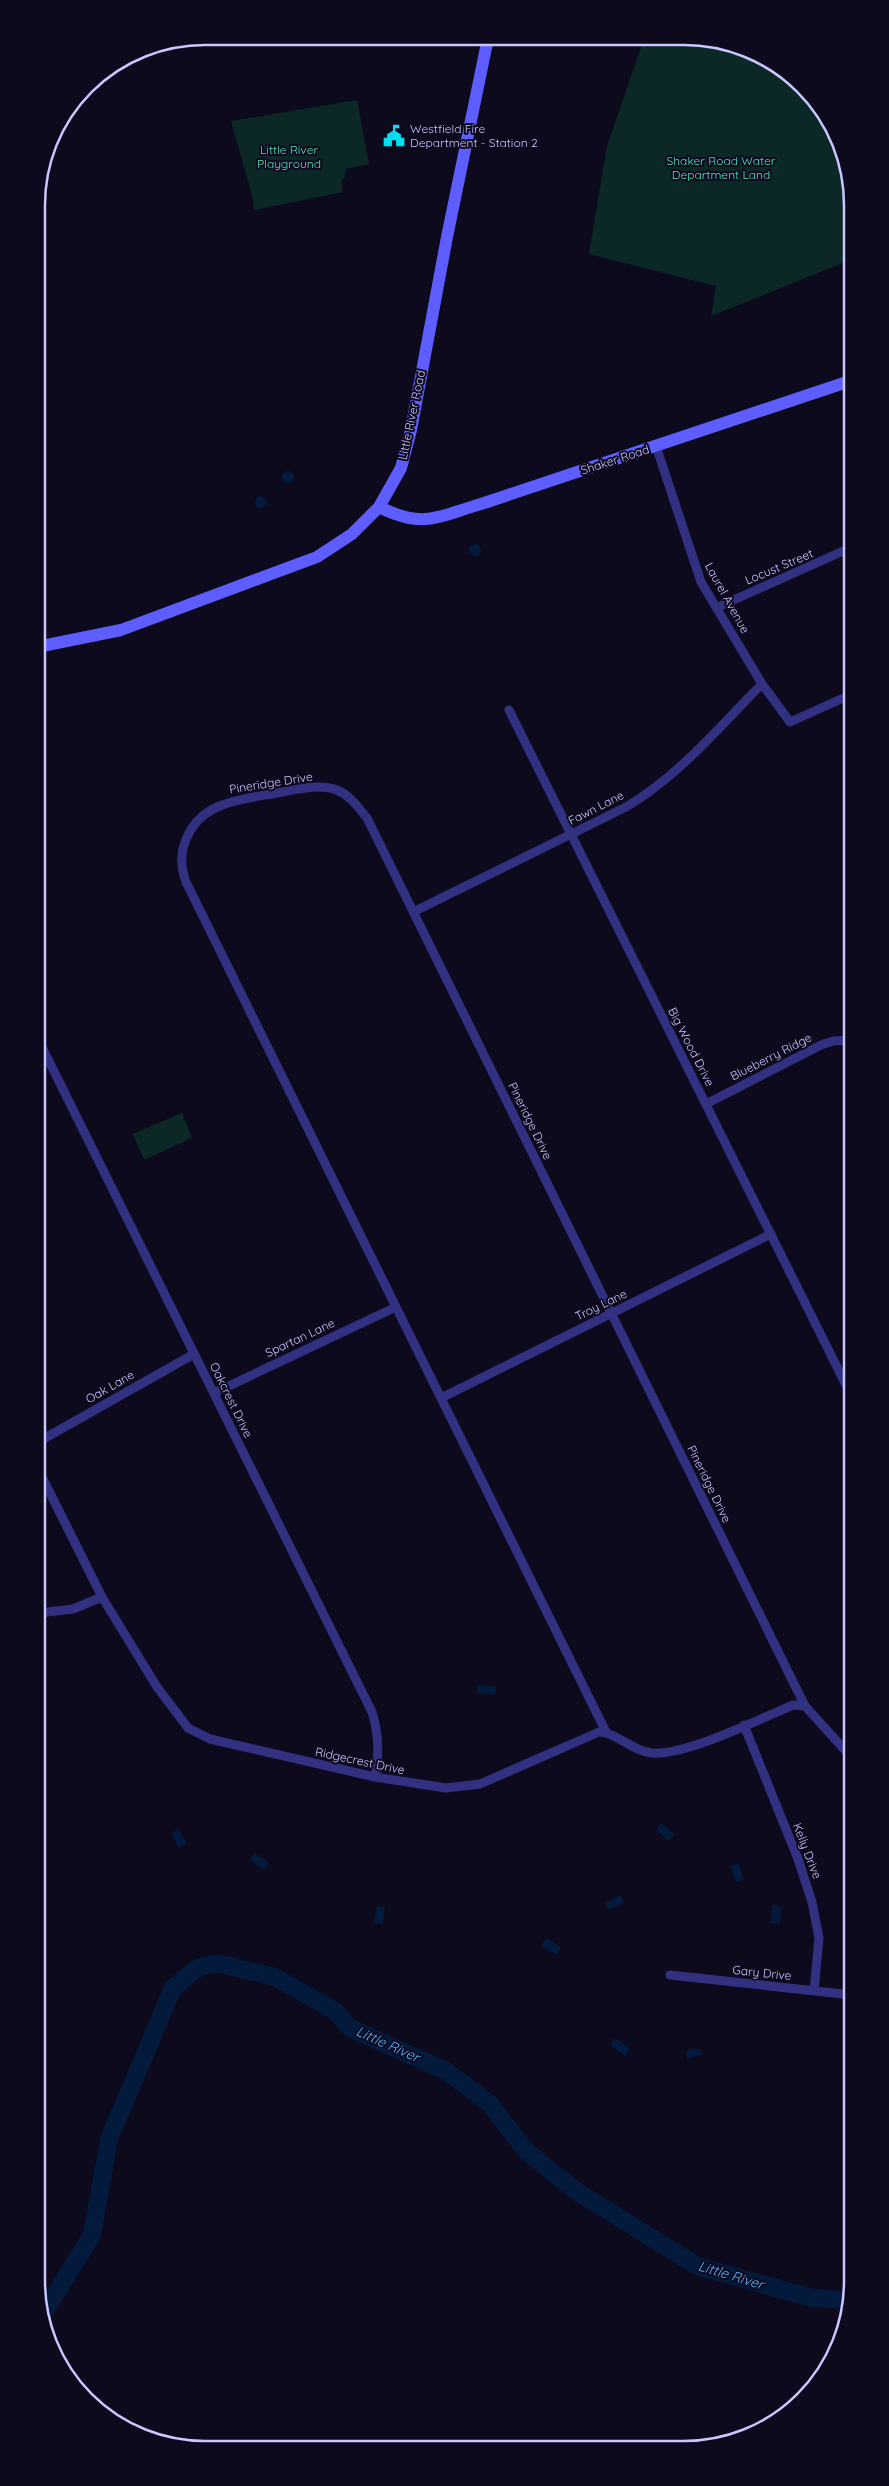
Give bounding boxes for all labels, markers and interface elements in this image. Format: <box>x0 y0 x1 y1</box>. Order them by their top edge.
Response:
place label: Westfield Fire Department - Station 2 <box>410 121 538 150</box>
public building icon: Westfield Fire Department - Station 2 <box>381 123 407 149</box>
park label: Little River Playground <box>257 142 321 171</box>
park label: Shaker Road Water Department Land <box>667 153 776 182</box>
street label: Little River Road <box>395 369 428 461</box>
street label: Shaker Road <box>579 441 651 478</box>
street label: Locust Street <box>743 545 815 588</box>
street label: Laurel Avenue <box>702 560 753 636</box>
street label: Pineridge Drive <box>228 768 314 796</box>
street label: Fawn Lane <box>565 787 626 828</box>
street label: Big Wood Drive <box>665 1005 718 1089</box>
street label: Blueberry Ridge <box>728 1029 814 1084</box>
street label: Pineridge Drive <box>505 1080 556 1162</box>
street label: Troy Lane <box>573 1286 629 1323</box>
street label: Spartan Lane <box>263 1315 337 1360</box>
street label: Oakcrest Drive <box>207 1360 256 1440</box>
street label: Oak Lane <box>83 1367 137 1406</box>
street label: Pineridge Drive <box>684 1443 735 1525</box>
street label: Ridgecrest Drive <box>314 1744 406 1777</box>
street label: Kelly Drive <box>790 1821 825 1881</box>
street label: Gary Drive <box>732 1962 793 1983</box>
water label: Little River <box>353 2022 424 2067</box>
water label: Little River <box>696 2256 768 2294</box>

